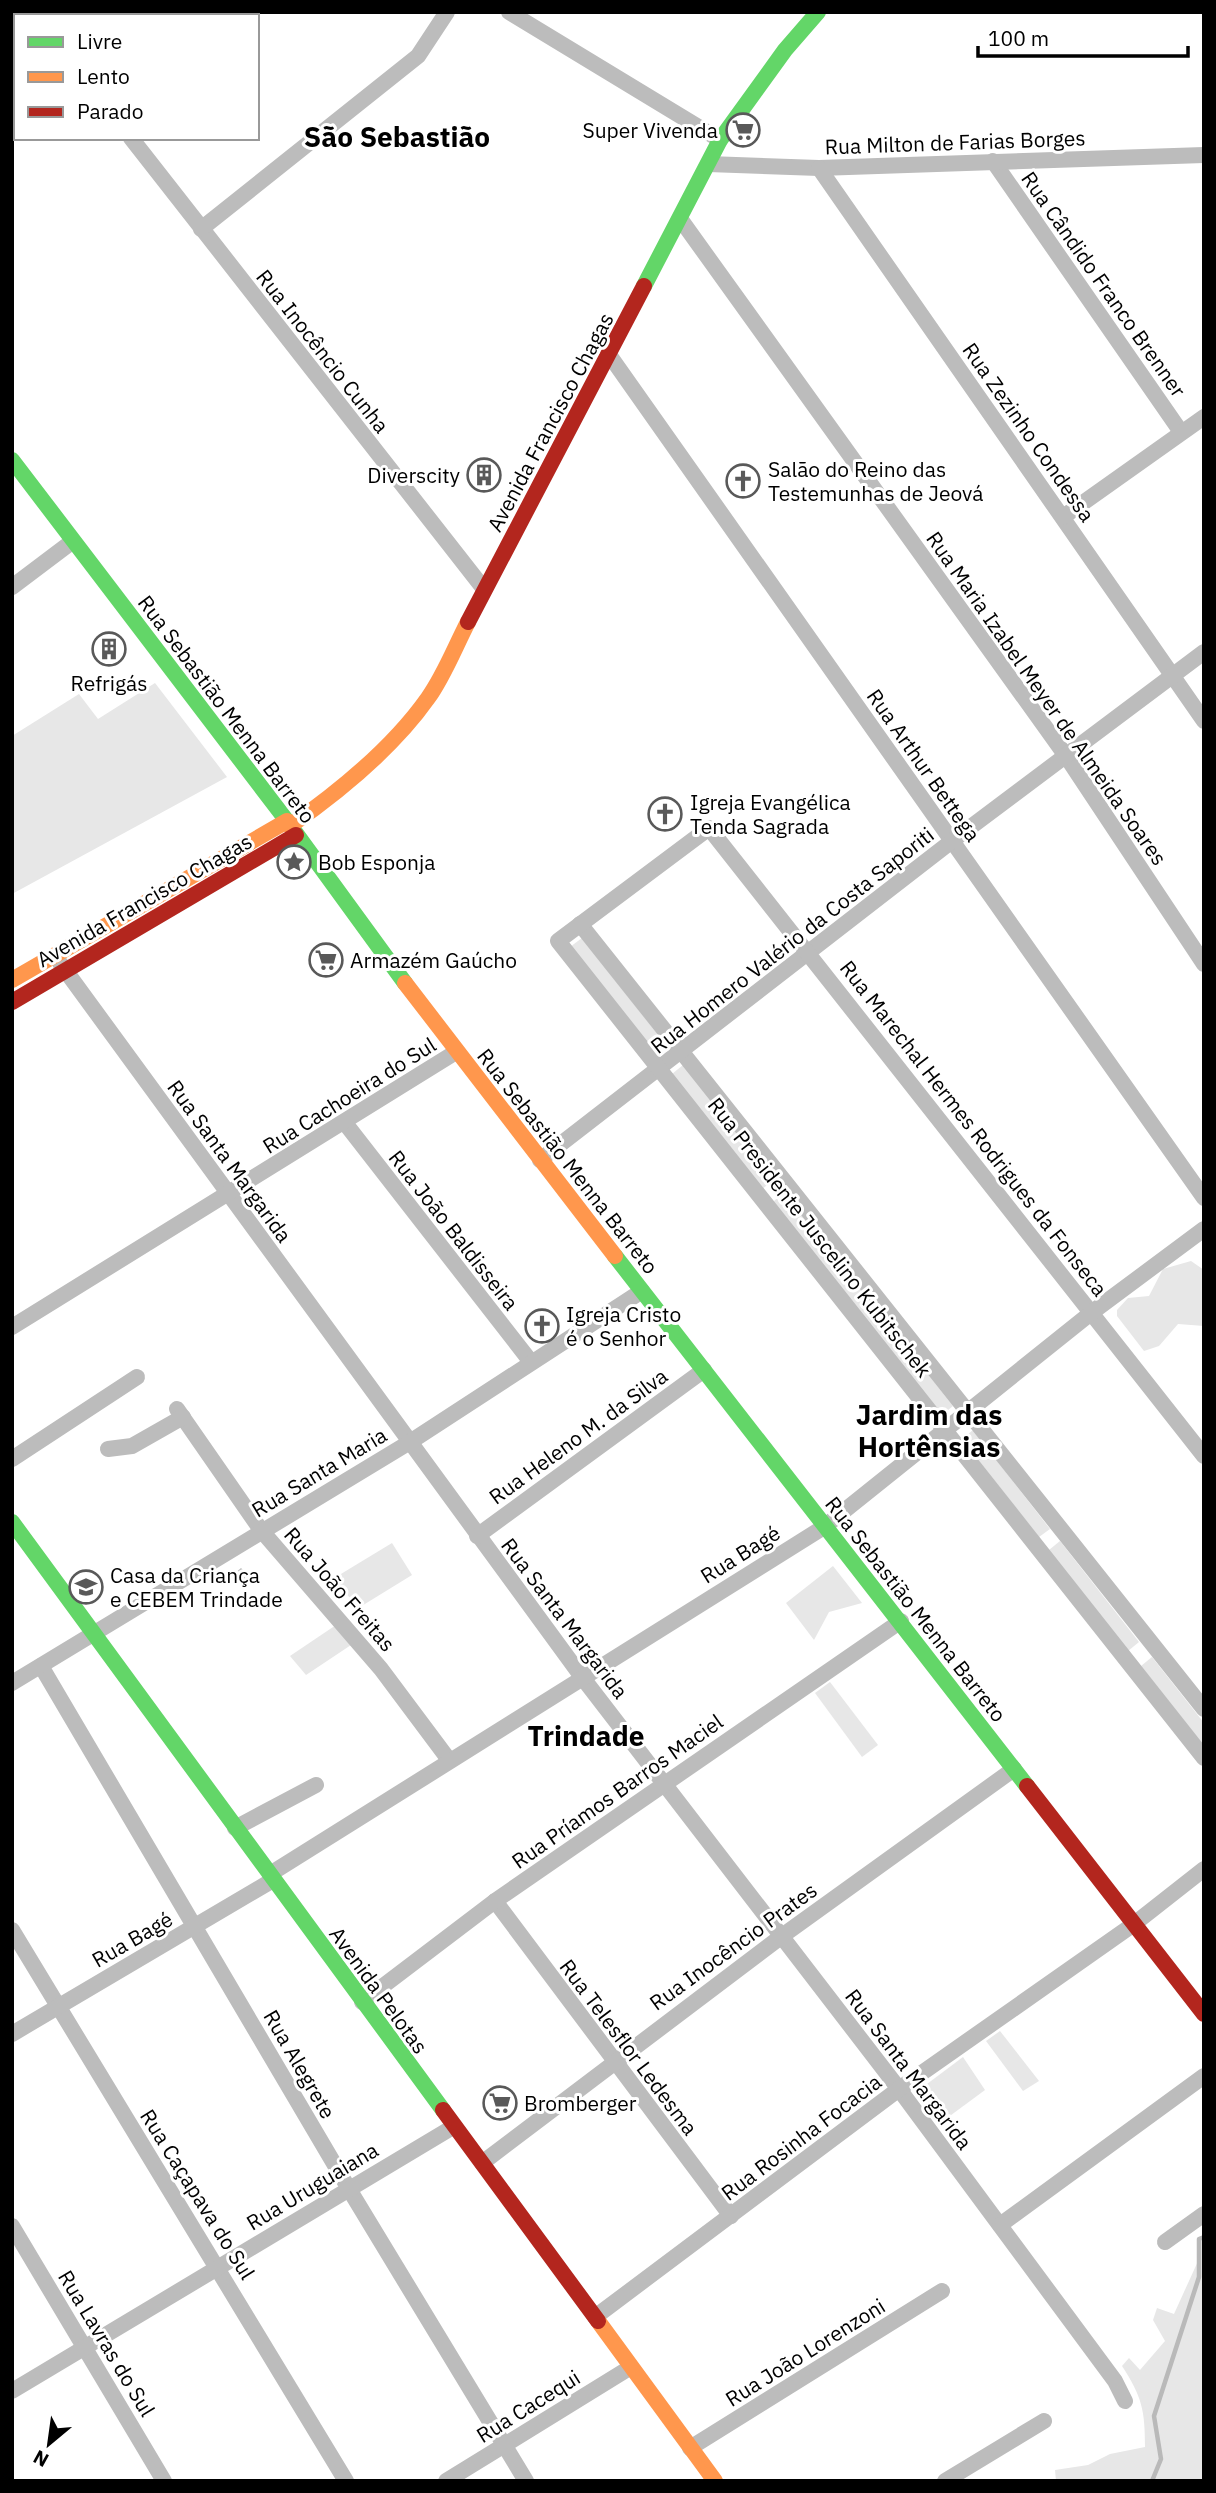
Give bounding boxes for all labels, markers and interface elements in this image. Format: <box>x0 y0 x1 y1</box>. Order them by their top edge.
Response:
legend <box>14 14 259 140</box>
scale bar <box>978 14 1188 58</box>
text: 100 m <box>988 24 1049 52</box>
text: Livre <box>77 27 122 55</box>
text: Lento <box>77 62 130 90</box>
text: Parado <box>77 97 144 125</box>
supermarket icon: Super Vivenda <box>724 111 762 149</box>
place label: Super Vivenda <box>582 116 718 144</box>
district label: São Sebastião <box>304 118 490 155</box>
street label: Rua Milton de Farias Borges <box>824 123 1086 161</box>
street label: Rua Cândido Franco Brenner <box>1015 166 1193 403</box>
street label: Rua Inocêncio Cunha <box>250 264 396 438</box>
street label: Avenida Francisco Chagas <box>480 308 620 536</box>
street label: Rua Zezinho Condessa <box>957 337 1101 527</box>
place label: Salão do Reino das Testemunhas de Jeová <box>768 455 983 507</box>
building icon: Diverscity <box>465 456 503 494</box>
place label: Diverscity <box>367 461 461 489</box>
church icon: Salão do Reino das Testemunhas de Jeová <box>724 462 762 500</box>
street label: Rua Maria Izabel Meyer de Almeida Soares <box>920 526 1174 870</box>
street label: Rua Sebastião Menna Barreto <box>132 589 322 829</box>
building icon: Refrigás <box>90 630 128 668</box>
place label: Refrigás <box>71 669 147 697</box>
street label: Rua Arthur Bettega <box>861 683 987 847</box>
place label: Igreja Evangélica Tenda Sagrada <box>690 788 851 840</box>
church icon: Igreja Evangélica Tenda Sagrada <box>646 795 684 833</box>
street label: Rua Homero Valério da Costa Saporiti <box>645 821 939 1059</box>
street label: Avenida Francisco Chagas <box>31 827 257 973</box>
place icon: Bob Esponja <box>275 843 313 881</box>
place label: Bob Esponja <box>318 848 435 876</box>
supermarket icon: Armazém Gaúcho <box>307 941 345 979</box>
place label: Armazém Gaúcho <box>350 946 517 974</box>
street label: Rua Marechal Hermes Rodrigues da Fonseca <box>834 954 1114 1302</box>
street label: Rua Cachoeira do Sul <box>257 1030 441 1160</box>
street label: Rua Sebastião Menna Barreto <box>471 1043 665 1279</box>
street label: Rua Santa Margarida <box>162 1074 298 1248</box>
street label: Rua Presidente Juscelino Kubitschek <box>702 1091 938 1383</box>
street label: Rua João Baldisseira <box>383 1144 525 1316</box>
place label: Igreja Cristo é o Senhor <box>566 1300 681 1352</box>
church icon: Igreja Cristo é o Senhor <box>523 1307 561 1345</box>
street label: Rua Heleno M. da Silva <box>483 1362 673 1510</box>
district label: Jardim das Hortênsias <box>856 1396 1002 1465</box>
street label: Rua Santa Maria <box>246 1421 392 1523</box>
street label: Rua Sebastião Menna Barreto <box>819 1491 1013 1727</box>
street label: Rua Bagé <box>695 1519 785 1589</box>
street label: Rua João Freitas <box>278 1521 402 1657</box>
street label: Rua Santa Margarida <box>495 1532 635 1704</box>
place label: Casa da Criança e CEBEM Trindade <box>110 1561 283 1613</box>
school or university icon: Casa da Criança e CEBEM Trindade <box>67 1568 105 1606</box>
street label: Rua Príamos Barros Maciel <box>506 1707 728 1875</box>
district label: Trindade <box>528 1717 644 1754</box>
street label: Rua Inocêncio Prates <box>644 1876 822 2016</box>
street label: Rua Bagé <box>86 1905 178 1973</box>
street label: Avenida Pelotas <box>323 1921 435 2059</box>
street label: Rua Telesflor Ledesma <box>554 1953 704 2141</box>
street label: Rua Santa Margarida <box>839 1983 979 2155</box>
street label: Rua Alegrete <box>258 2004 342 2124</box>
street label: Rua Rosinha Focacia <box>715 2068 887 2206</box>
supermarket icon: Bromberger <box>481 2084 519 2122</box>
place label: Bromberger <box>524 2089 637 2117</box>
street label: Rua Caçapava do Sul <box>134 2104 262 2285</box>
street label: Rua Uruguaiana <box>241 2136 383 2236</box>
street label: Rua Lavras do Sul <box>52 2265 162 2422</box>
street label: Rua João Lorenzoni <box>720 2291 890 2413</box>
street label: Rua Cacequi <box>471 2363 585 2449</box>
north arrow <box>14 2409 84 2479</box>
text: N <box>29 2445 53 2473</box>

